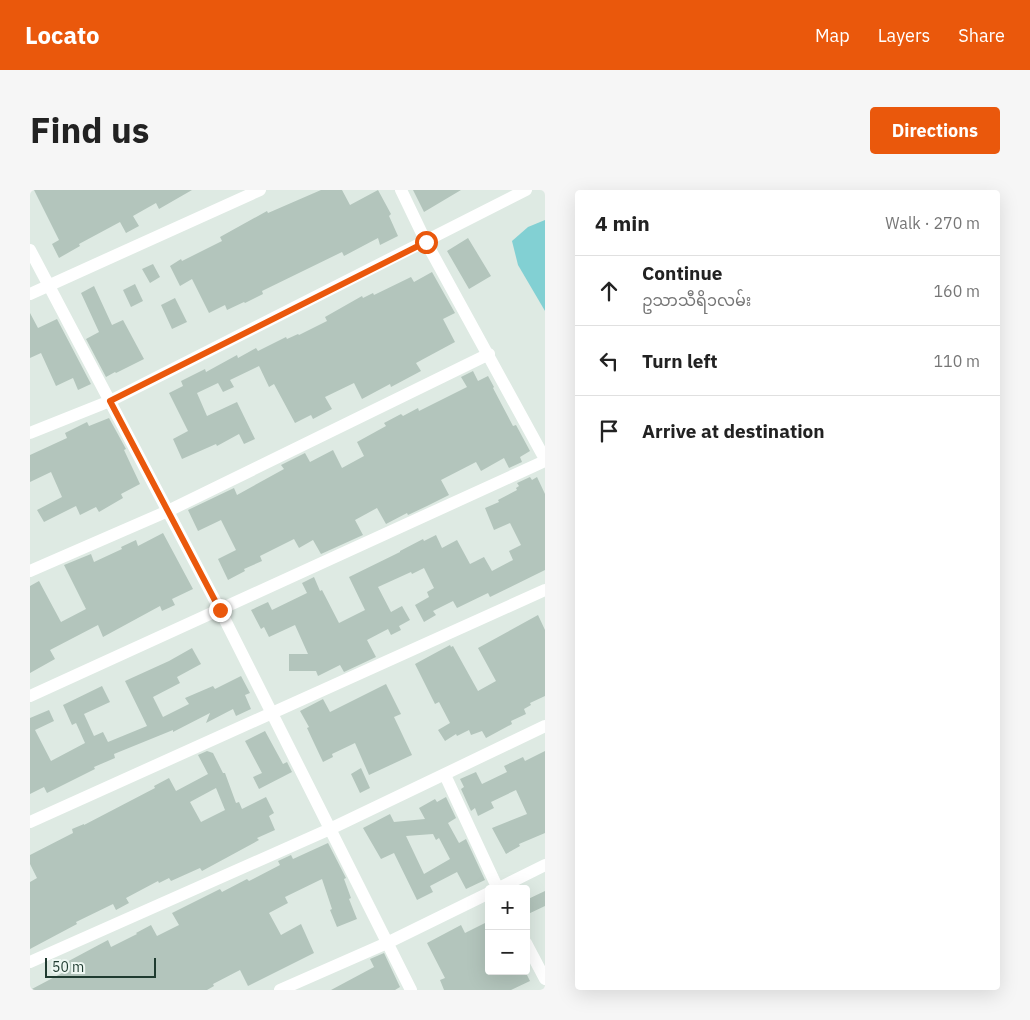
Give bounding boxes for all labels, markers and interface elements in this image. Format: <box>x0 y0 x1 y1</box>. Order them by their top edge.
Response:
text: Locato <box>25 19 100 51</box>
text: Map <box>815 24 850 47</box>
text: Layers <box>878 24 930 47</box>
text: Share <box>958 24 1005 47</box>
text: Find us <box>30 107 149 153</box>
button: Directions <box>870 107 1000 154</box>
text: 4 min <box>595 209 650 237</box>
text: Walk · 270 m <box>885 213 980 233</box>
route start <box>415 231 438 254</box>
text: Continue <box>642 261 722 285</box>
icon: ahead <box>595 277 623 305</box>
text: 160 m <box>933 281 980 301</box>
text: ဥသာသီရိ၁လမ်း <box>642 290 751 310</box>
icon: left <box>595 347 623 375</box>
text: Turn left <box>642 349 718 373</box>
text: 110 m <box>933 351 980 371</box>
icon: arrive <box>595 417 623 445</box>
text: Arrive at destination <box>642 419 825 443</box>
route end <box>209 599 232 622</box>
map controls <box>485 885 530 975</box>
button: + <box>485 885 530 930</box>
button: − <box>485 930 530 975</box>
scale bar <box>45 955 156 978</box>
text: 50 m <box>52 958 84 976</box>

